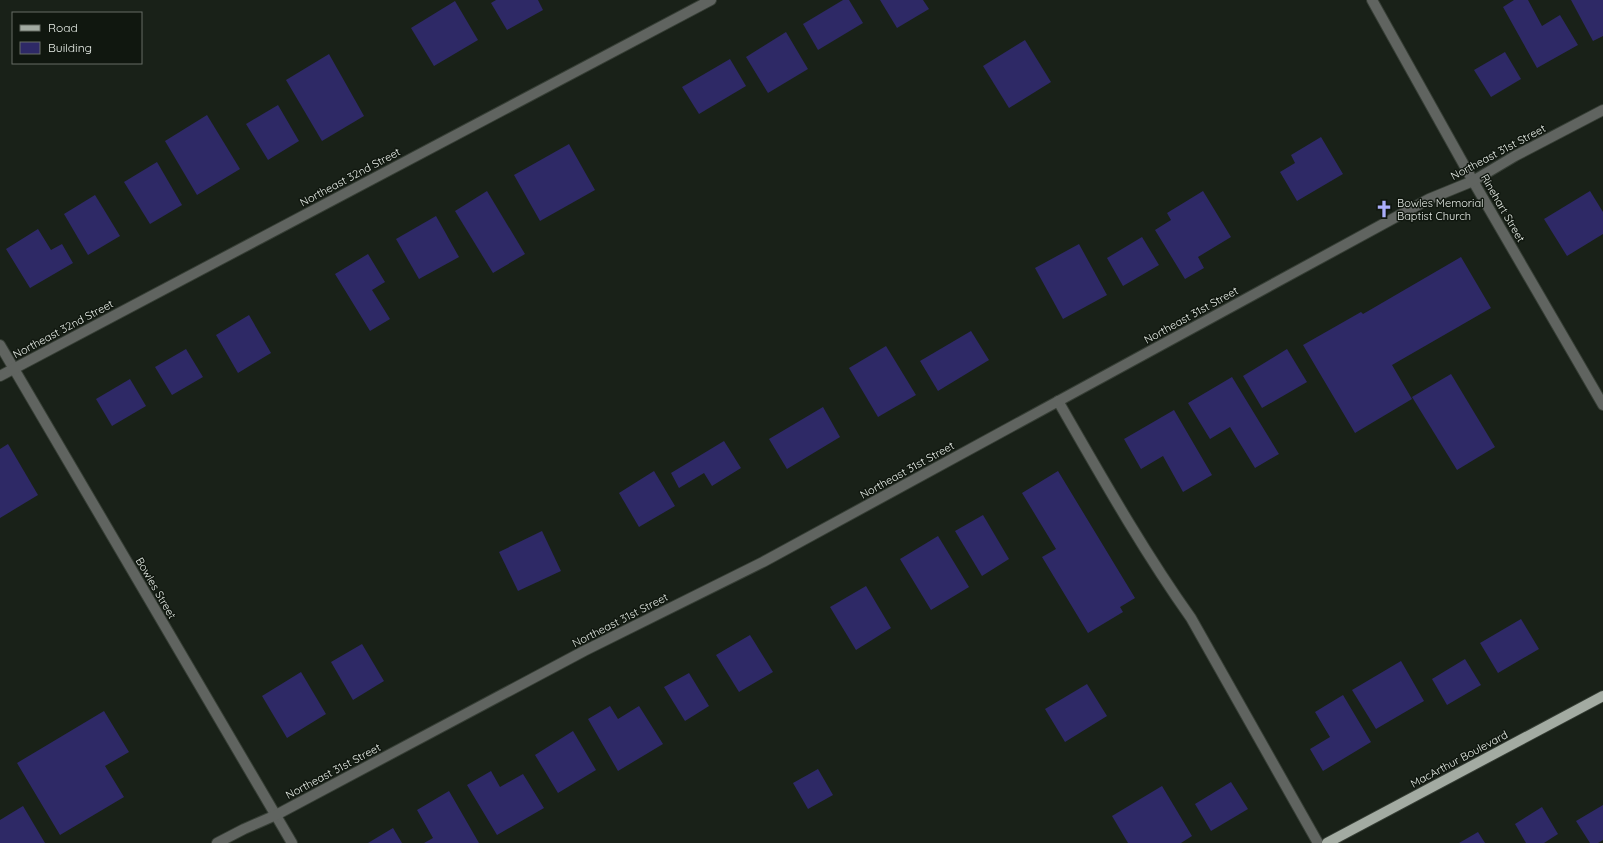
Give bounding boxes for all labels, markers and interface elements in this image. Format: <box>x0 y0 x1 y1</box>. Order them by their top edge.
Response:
legend <box>12 12 142 64</box>
text: Road <box>48 20 78 35</box>
text: Building <box>48 40 92 55</box>
street label: Northeast 31st Street <box>1448 121 1548 183</box>
street label: Northeast 32nd Street <box>297 144 403 209</box>
street label: Rinehart Street <box>1478 171 1528 245</box>
place label: Bowles Memorial Baptist Church <box>1397 196 1484 223</box>
church icon: Bowles Memorial Baptist Church <box>1374 199 1394 219</box>
street label: Northeast 31st Street <box>1141 283 1241 347</box>
street label: Northeast 32nd Street <box>10 296 116 361</box>
street label: Northeast 31st Street <box>857 438 957 502</box>
street label: Bowles Street <box>133 555 179 622</box>
street label: Northeast 31st Street <box>570 590 670 650</box>
street label: MacArthur Boulevard <box>1408 727 1510 791</box>
street label: Northeast 31st Street <box>283 740 383 802</box>

